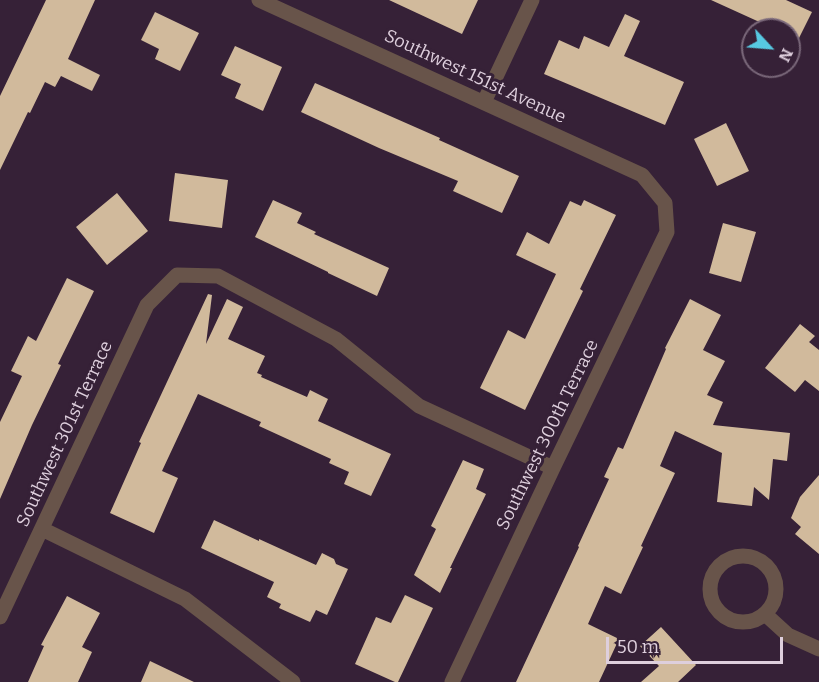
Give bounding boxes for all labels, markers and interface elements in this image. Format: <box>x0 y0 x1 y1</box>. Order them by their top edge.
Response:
north arrow <box>741 18 801 78</box>
street label: Southwest 151st Avenue <box>381 25 569 129</box>
text: N <box>775 46 797 65</box>
street label: Southwest 300th Terrace <box>492 336 604 534</box>
street label: Southwest 301st Terrace <box>12 338 118 530</box>
scale bar <box>609 625 786 663</box>
text: 50 m <box>617 636 659 658</box>

